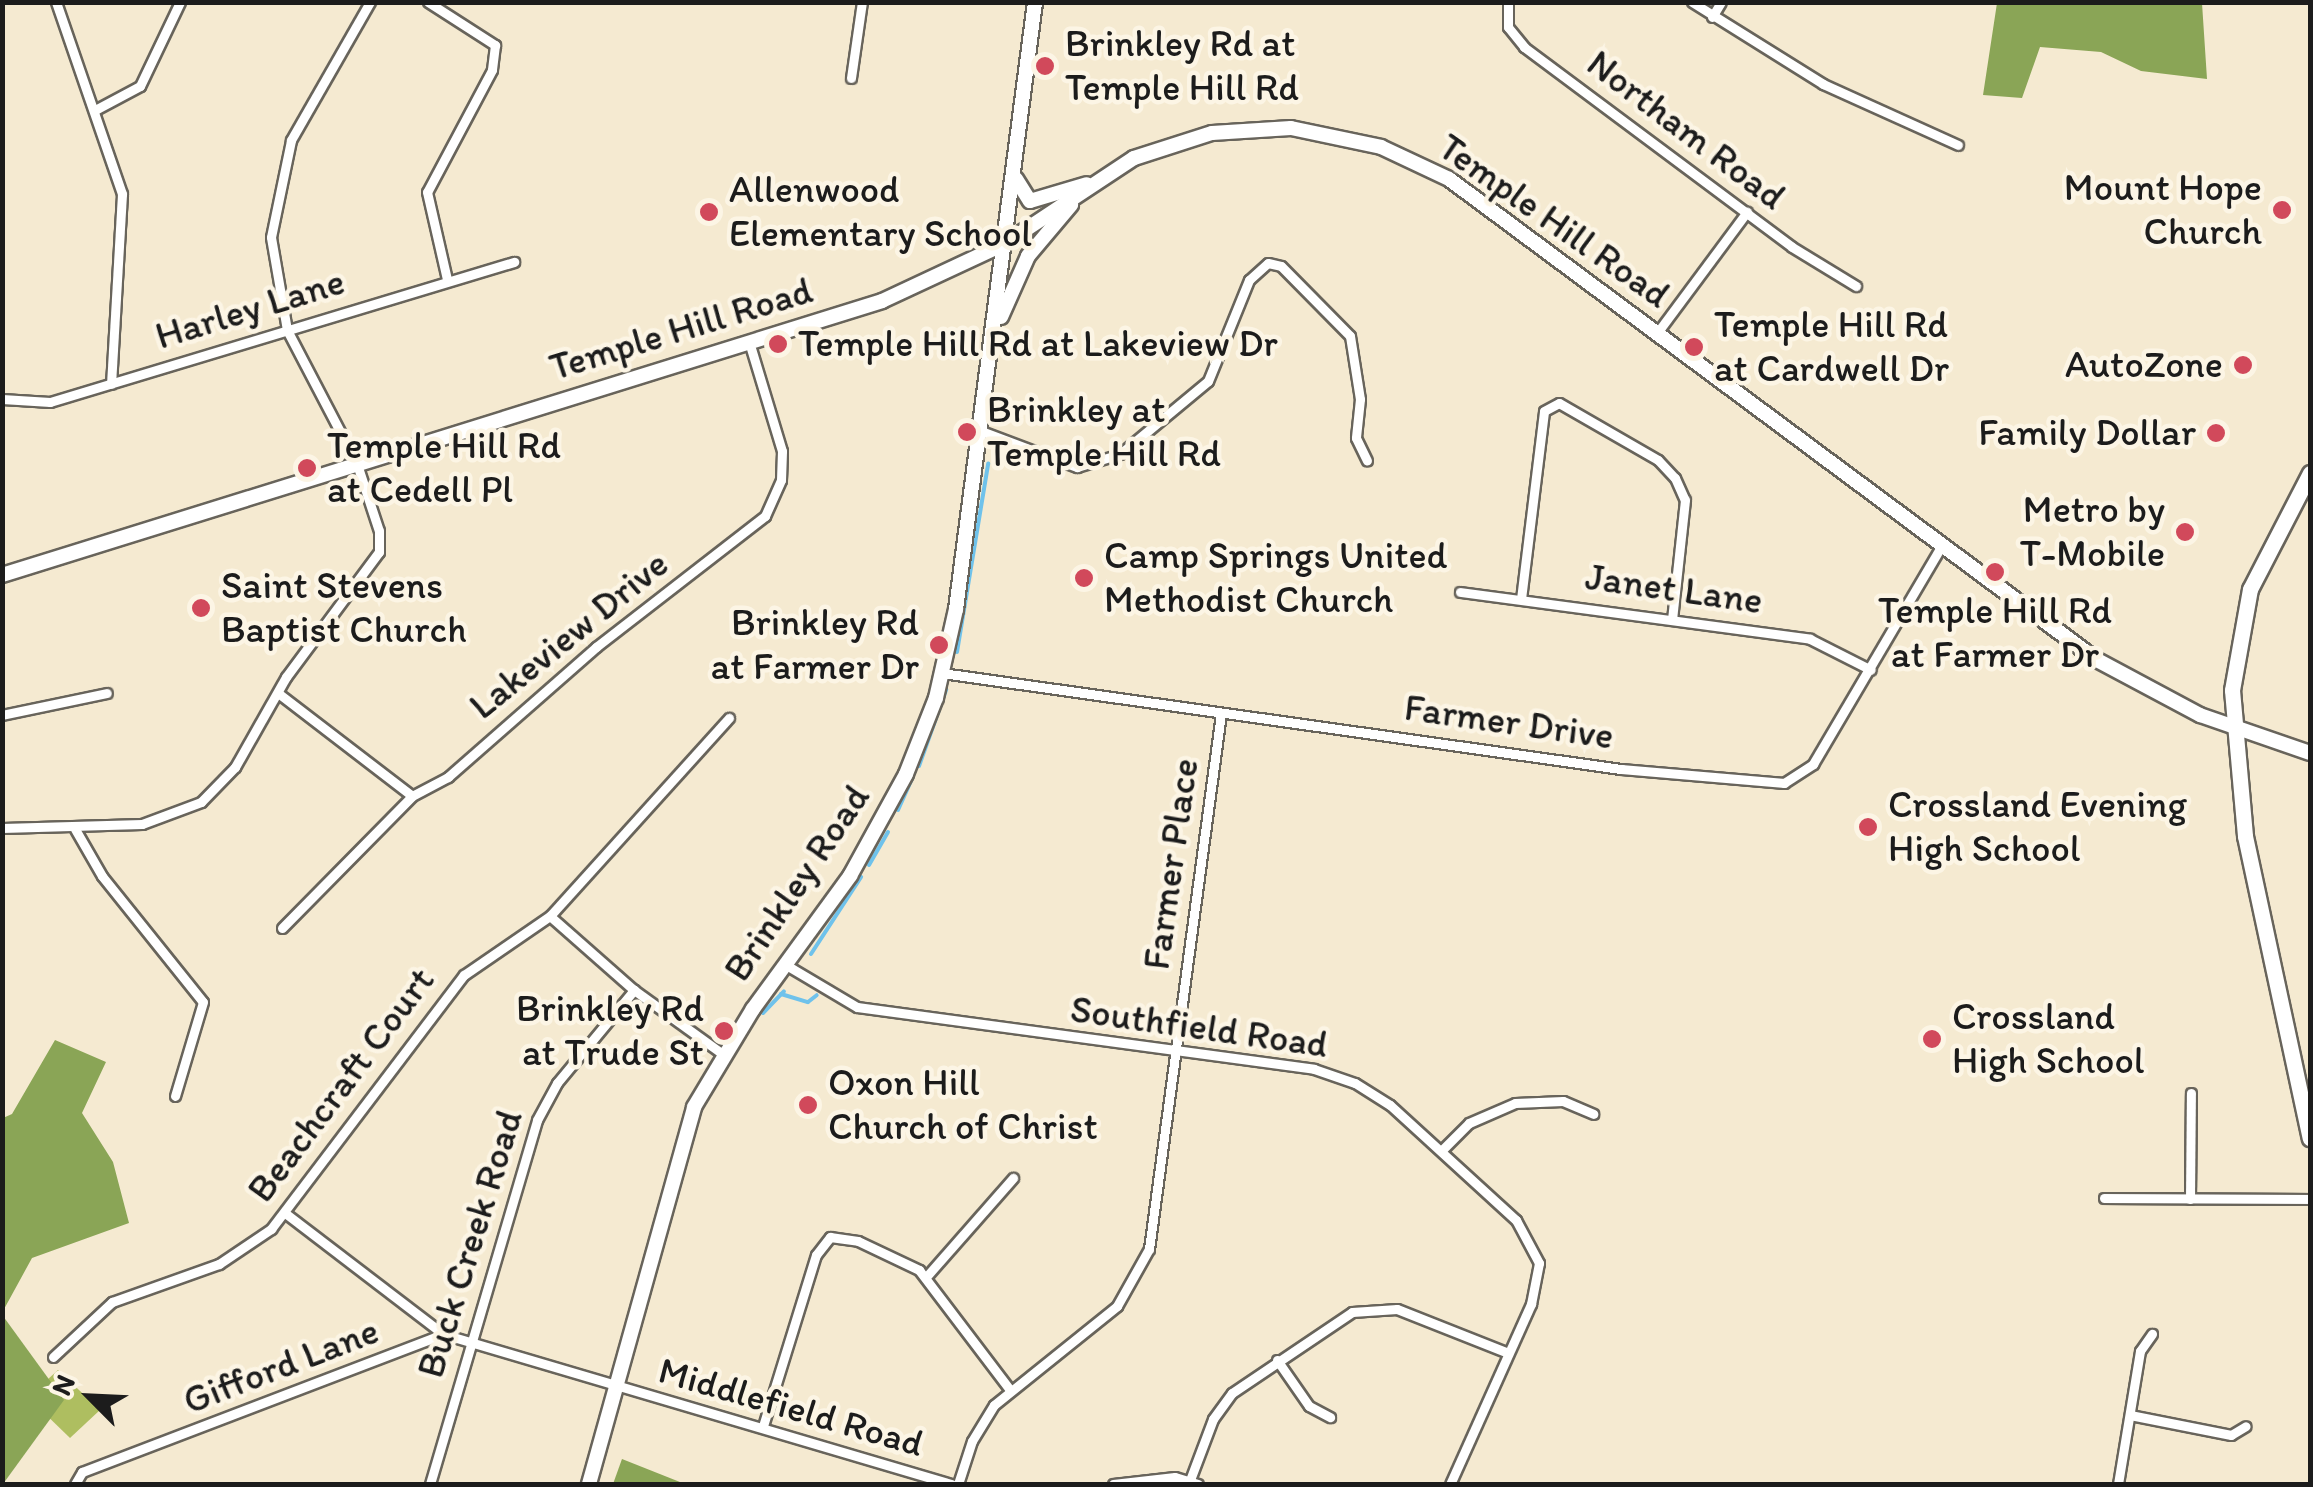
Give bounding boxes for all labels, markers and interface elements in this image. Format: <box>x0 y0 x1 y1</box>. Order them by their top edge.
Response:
place label: Brinkley Rd at Temple Hill Rd <box>1065 21 1299 110</box>
street label: Northam Road <box>1578 41 1794 219</box>
marker: Brinkley Rd at Temple Hill Rd <box>1034 55 1056 77</box>
street label: Temple Hill Road <box>1430 124 1678 318</box>
place label: Mount Hope Church <box>2064 165 2262 254</box>
place label: Allenwood Elementary School <box>729 167 1032 256</box>
marker: Mount Hope Church <box>2271 199 2293 221</box>
marker: Allenwood Elementary School <box>698 201 720 223</box>
street label: Harley Lane <box>150 259 350 359</box>
street label: Temple Hill Road <box>544 267 818 391</box>
place label: Temple Hill Rd at Cardwell Dr <box>1714 302 1950 392</box>
place label: Temple Hill Rd at Lakeview Dr <box>798 321 1279 367</box>
marker: Temple Hill Rd at Lakeview Dr <box>767 333 789 355</box>
marker: Temple Hill Rd at Cardwell Dr <box>1683 336 1705 358</box>
place label: AutoZone <box>2065 342 2223 388</box>
marker: AutoZone <box>2232 354 2254 376</box>
place label: Brinkley at Temple Hill Rd <box>987 387 1221 476</box>
place label: Family Dollar <box>1979 410 2196 456</box>
marker: Brinkley at Temple Hill Rd <box>956 421 978 443</box>
marker: Family Dollar <box>2205 422 2227 444</box>
place label: Temple Hill Rd at Cedell Pl <box>327 423 561 512</box>
marker: Temple Hill Rd at Cedell Pl <box>296 457 318 479</box>
place label: Metro by T-Mobile <box>2020 487 2165 576</box>
marker: Metro by T-Mobile <box>2174 521 2196 543</box>
place label: Camp Springs United Methodist Church <box>1104 533 1449 622</box>
street label: Lakeview Drive <box>461 541 677 729</box>
street label: Janet Lane <box>1583 554 1765 624</box>
marker: Temple Hill Rd at Farmer Dr <box>1984 561 2006 583</box>
place label: Saint Stevens Baptist Church <box>221 563 468 652</box>
marker: Camp Springs United Methodist Church <box>1073 567 1095 589</box>
place label: Temple Hill Rd at Farmer Dr <box>1878 588 2112 678</box>
marker: Saint Stevens Baptist Church <box>190 597 212 619</box>
place label: Brinkley Rd at Farmer Dr <box>711 600 919 689</box>
marker: Brinkley Rd at Farmer Dr <box>928 634 950 656</box>
street label: Farmer Drive <box>1401 685 1617 759</box>
street label: Farmer Place <box>1134 755 1208 973</box>
street label: Brinkley Road <box>715 776 879 990</box>
place label: Crossland Evening High School <box>1888 782 2187 872</box>
marker: Crossland Evening High School <box>1857 816 1879 838</box>
street label: Beachcraft Court <box>238 959 444 1211</box>
place label: Brinkley Rd at Trude St <box>516 986 704 1076</box>
street label: Southfield Road <box>1067 986 1331 1068</box>
place label: Crossland High School <box>1952 994 2144 1084</box>
marker: Brinkley Rd at Trude St <box>713 1020 735 1042</box>
marker: Crossland High School <box>1921 1028 1943 1050</box>
place label: Oxon Hill Church of Christ <box>828 1060 1098 1150</box>
marker: Oxon Hill Church of Christ <box>797 1094 819 1116</box>
street label: Buck Creek Road <box>408 1105 532 1383</box>
street label: Gifford Lane <box>177 1308 385 1424</box>
north arrow <box>40 1347 140 1447</box>
street label: Middlefield Road <box>653 1347 929 1467</box>
text: N <box>43 1369 82 1400</box>

